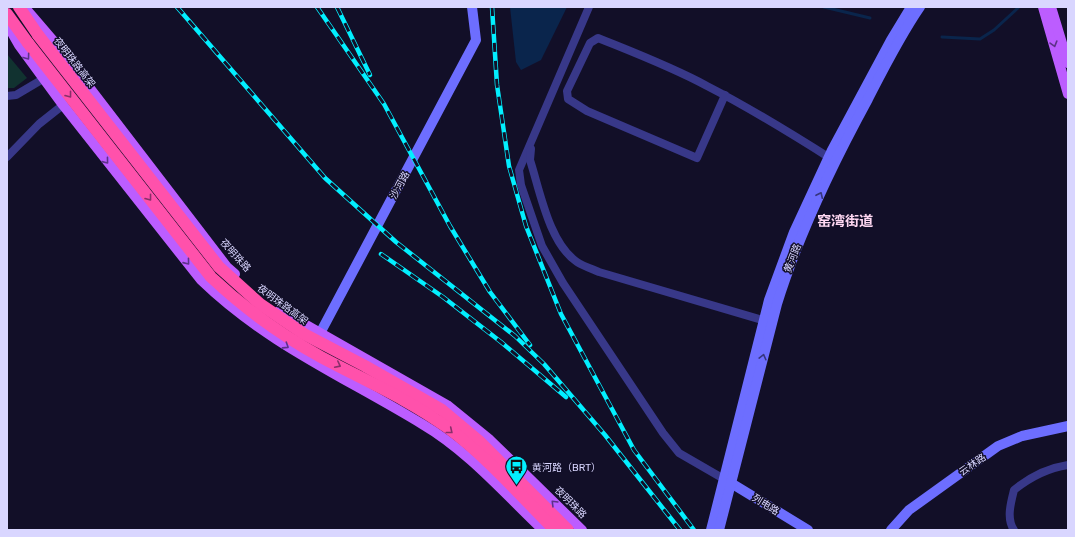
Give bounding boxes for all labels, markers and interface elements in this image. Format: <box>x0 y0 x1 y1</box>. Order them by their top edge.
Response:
street label: 夜明珠路高架 <box>51 35 97 90</box>
one-way arrow <box>1049 41 1058 48</box>
one-way arrow <box>22 53 30 60</box>
one-way arrow <box>65 91 72 98</box>
one-way arrow <box>101 156 108 163</box>
street label: 沙河路 <box>388 169 412 202</box>
one-way arrow <box>815 191 823 199</box>
one-way arrow <box>144 194 151 201</box>
district label: 窑湾街道 <box>817 213 873 230</box>
street label: 夜明珠路 <box>217 237 253 275</box>
street label: 黄河路 <box>782 242 804 275</box>
one-way arrow <box>183 257 190 265</box>
street label: 夜明珠路高架 <box>255 282 310 327</box>
one-way arrow <box>282 341 289 349</box>
one-way arrow <box>758 353 767 360</box>
one-way arrow <box>334 360 342 368</box>
one-way arrow <box>446 426 453 433</box>
street label: 云林路 <box>957 451 988 478</box>
bus stop icon: 黄河路（BRT） <box>504 454 530 487</box>
place label: 黄河路（BRT） <box>532 462 601 474</box>
street label: 夜明珠路 <box>552 484 589 521</box>
street label: 列电路 <box>750 492 781 518</box>
one-way arrow <box>551 500 559 508</box>

